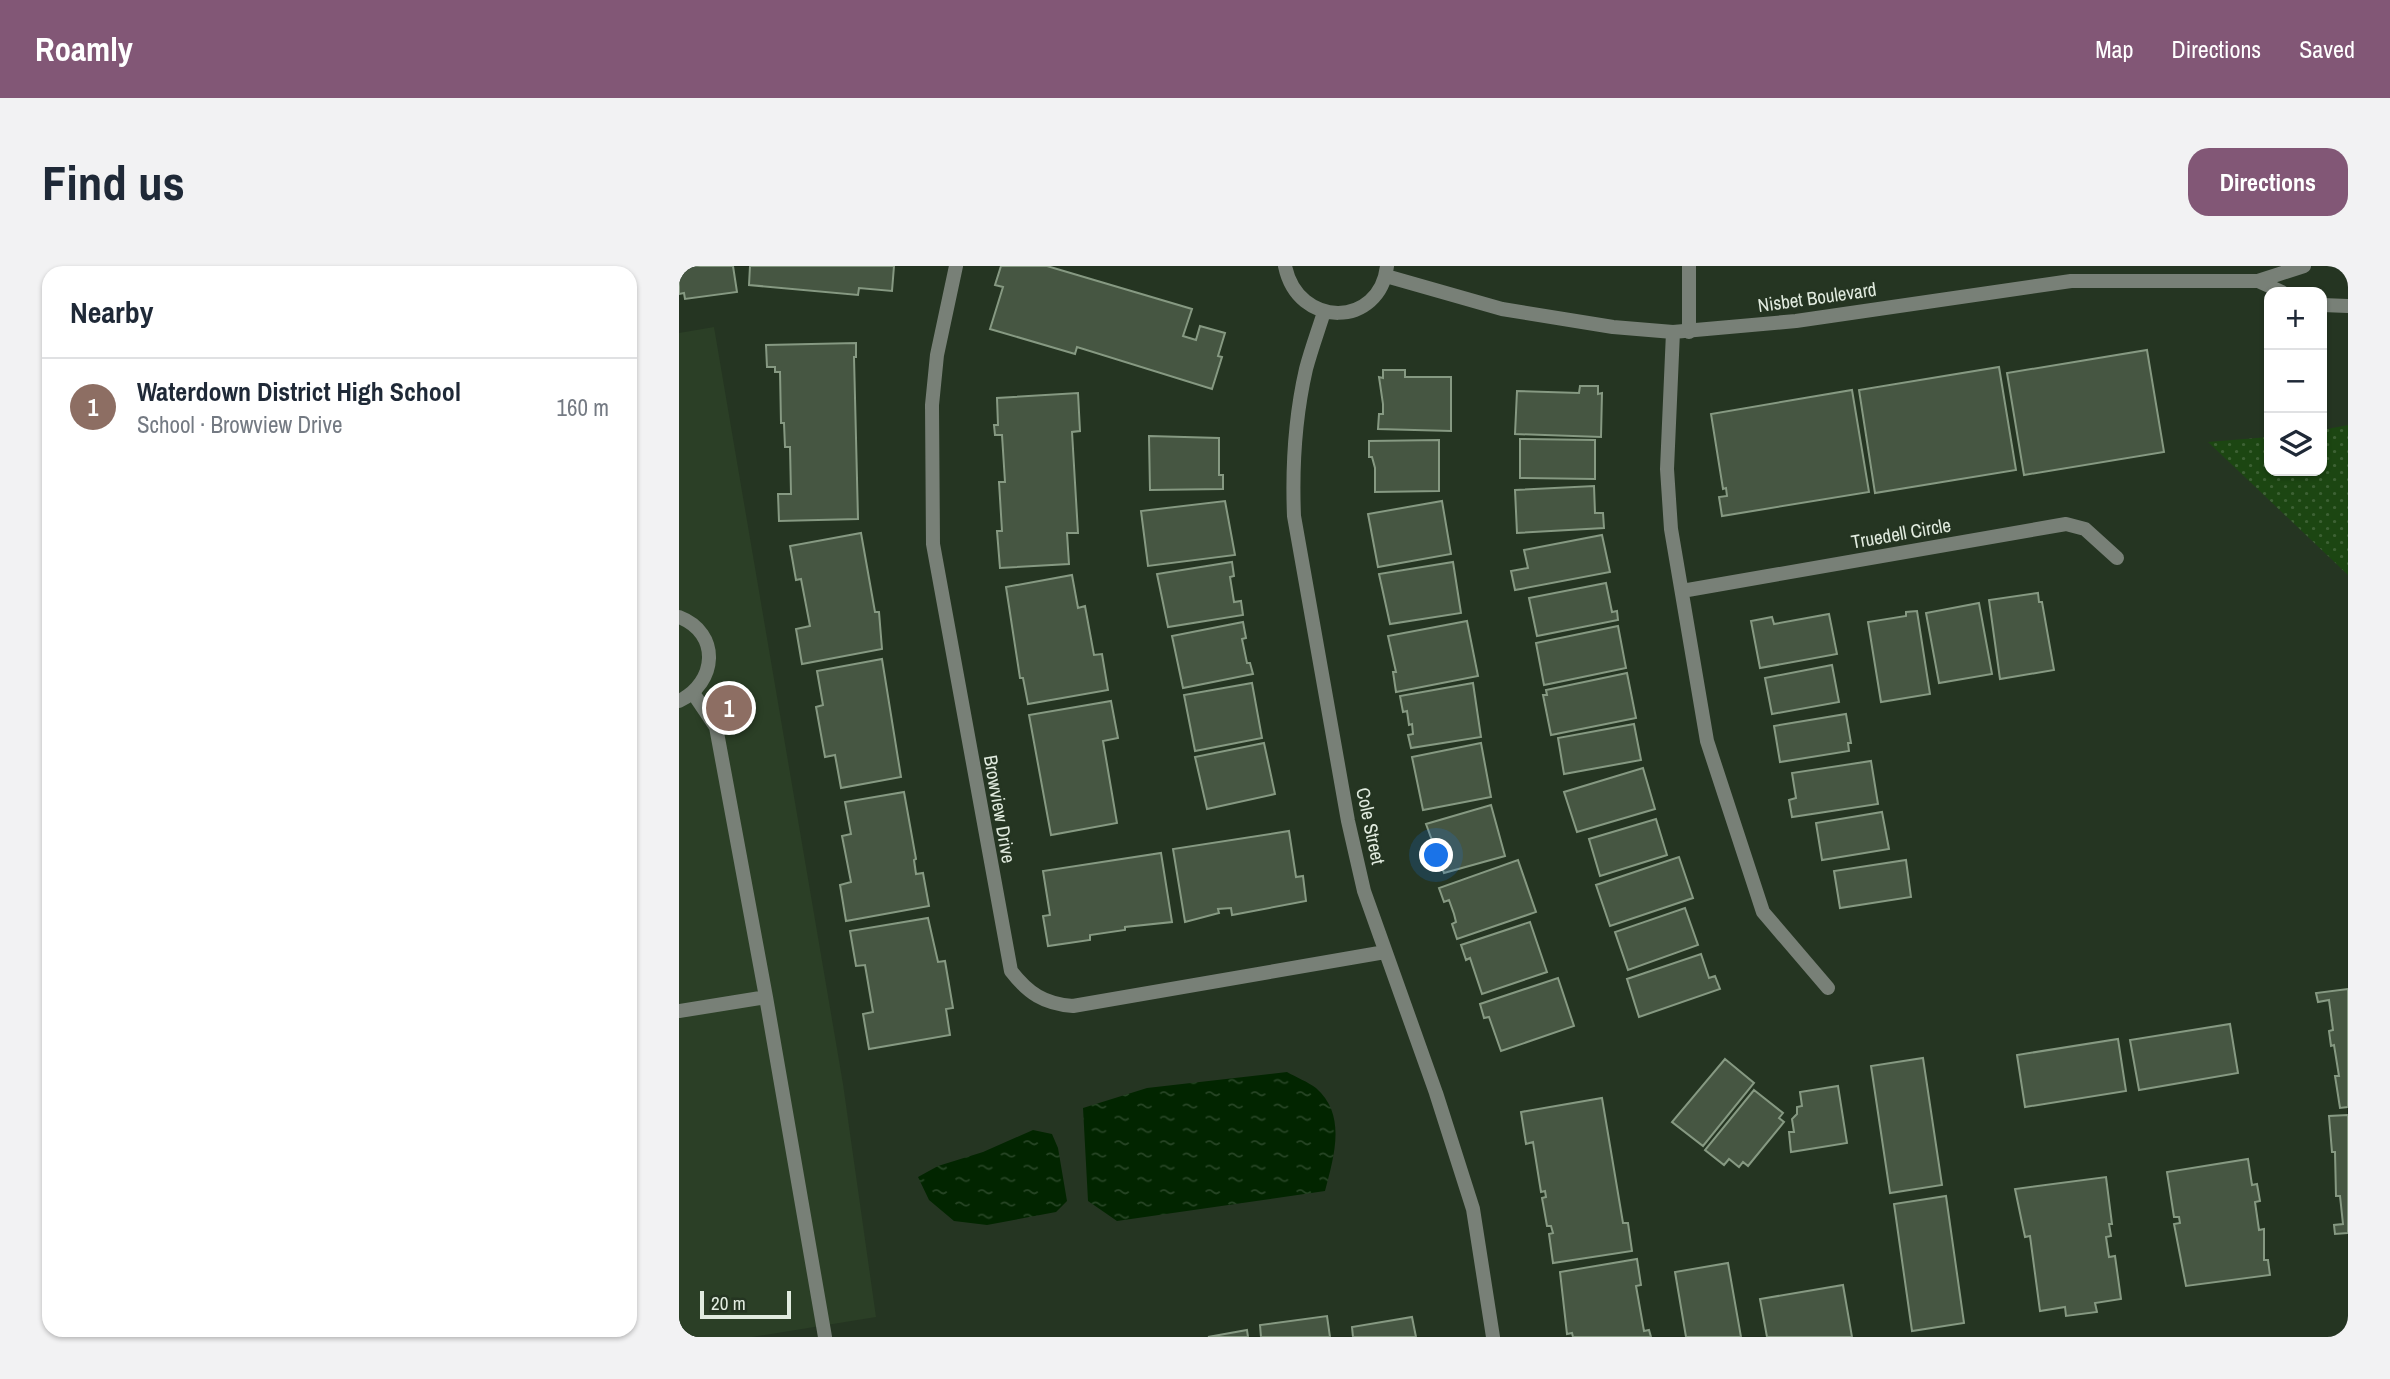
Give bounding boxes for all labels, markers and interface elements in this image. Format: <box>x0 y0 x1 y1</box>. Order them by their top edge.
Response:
text: Roamly <box>35 27 133 71</box>
text: Map <box>2095 33 2133 65</box>
text: Directions <box>2171 33 2261 65</box>
text: Saved <box>2299 33 2355 65</box>
button: Directions <box>2188 148 2348 216</box>
text: Find us <box>42 149 185 215</box>
street label: Nisbet Boulevard <box>1756 276 1878 318</box>
map controls <box>2264 287 2327 476</box>
button: + <box>2264 287 2327 350</box>
text: Nearby <box>70 292 153 332</box>
button: − <box>2264 350 2327 413</box>
text: Waterdown District High School <box>137 374 461 409</box>
text: 1 <box>88 392 98 423</box>
text: 160 m <box>557 392 609 423</box>
text: School · Browview Drive <box>137 409 342 440</box>
button: layers <box>2264 413 2327 476</box>
street label: Truedell Circle <box>1849 511 1953 555</box>
pin: 1 <box>706 682 752 734</box>
street label: Browview Drive <box>978 753 1022 865</box>
street label: Cole Street <box>1350 785 1392 867</box>
your location <box>1419 838 1453 872</box>
scale bar <box>700 1288 791 1320</box>
text: 20 m <box>711 1290 746 1316</box>

